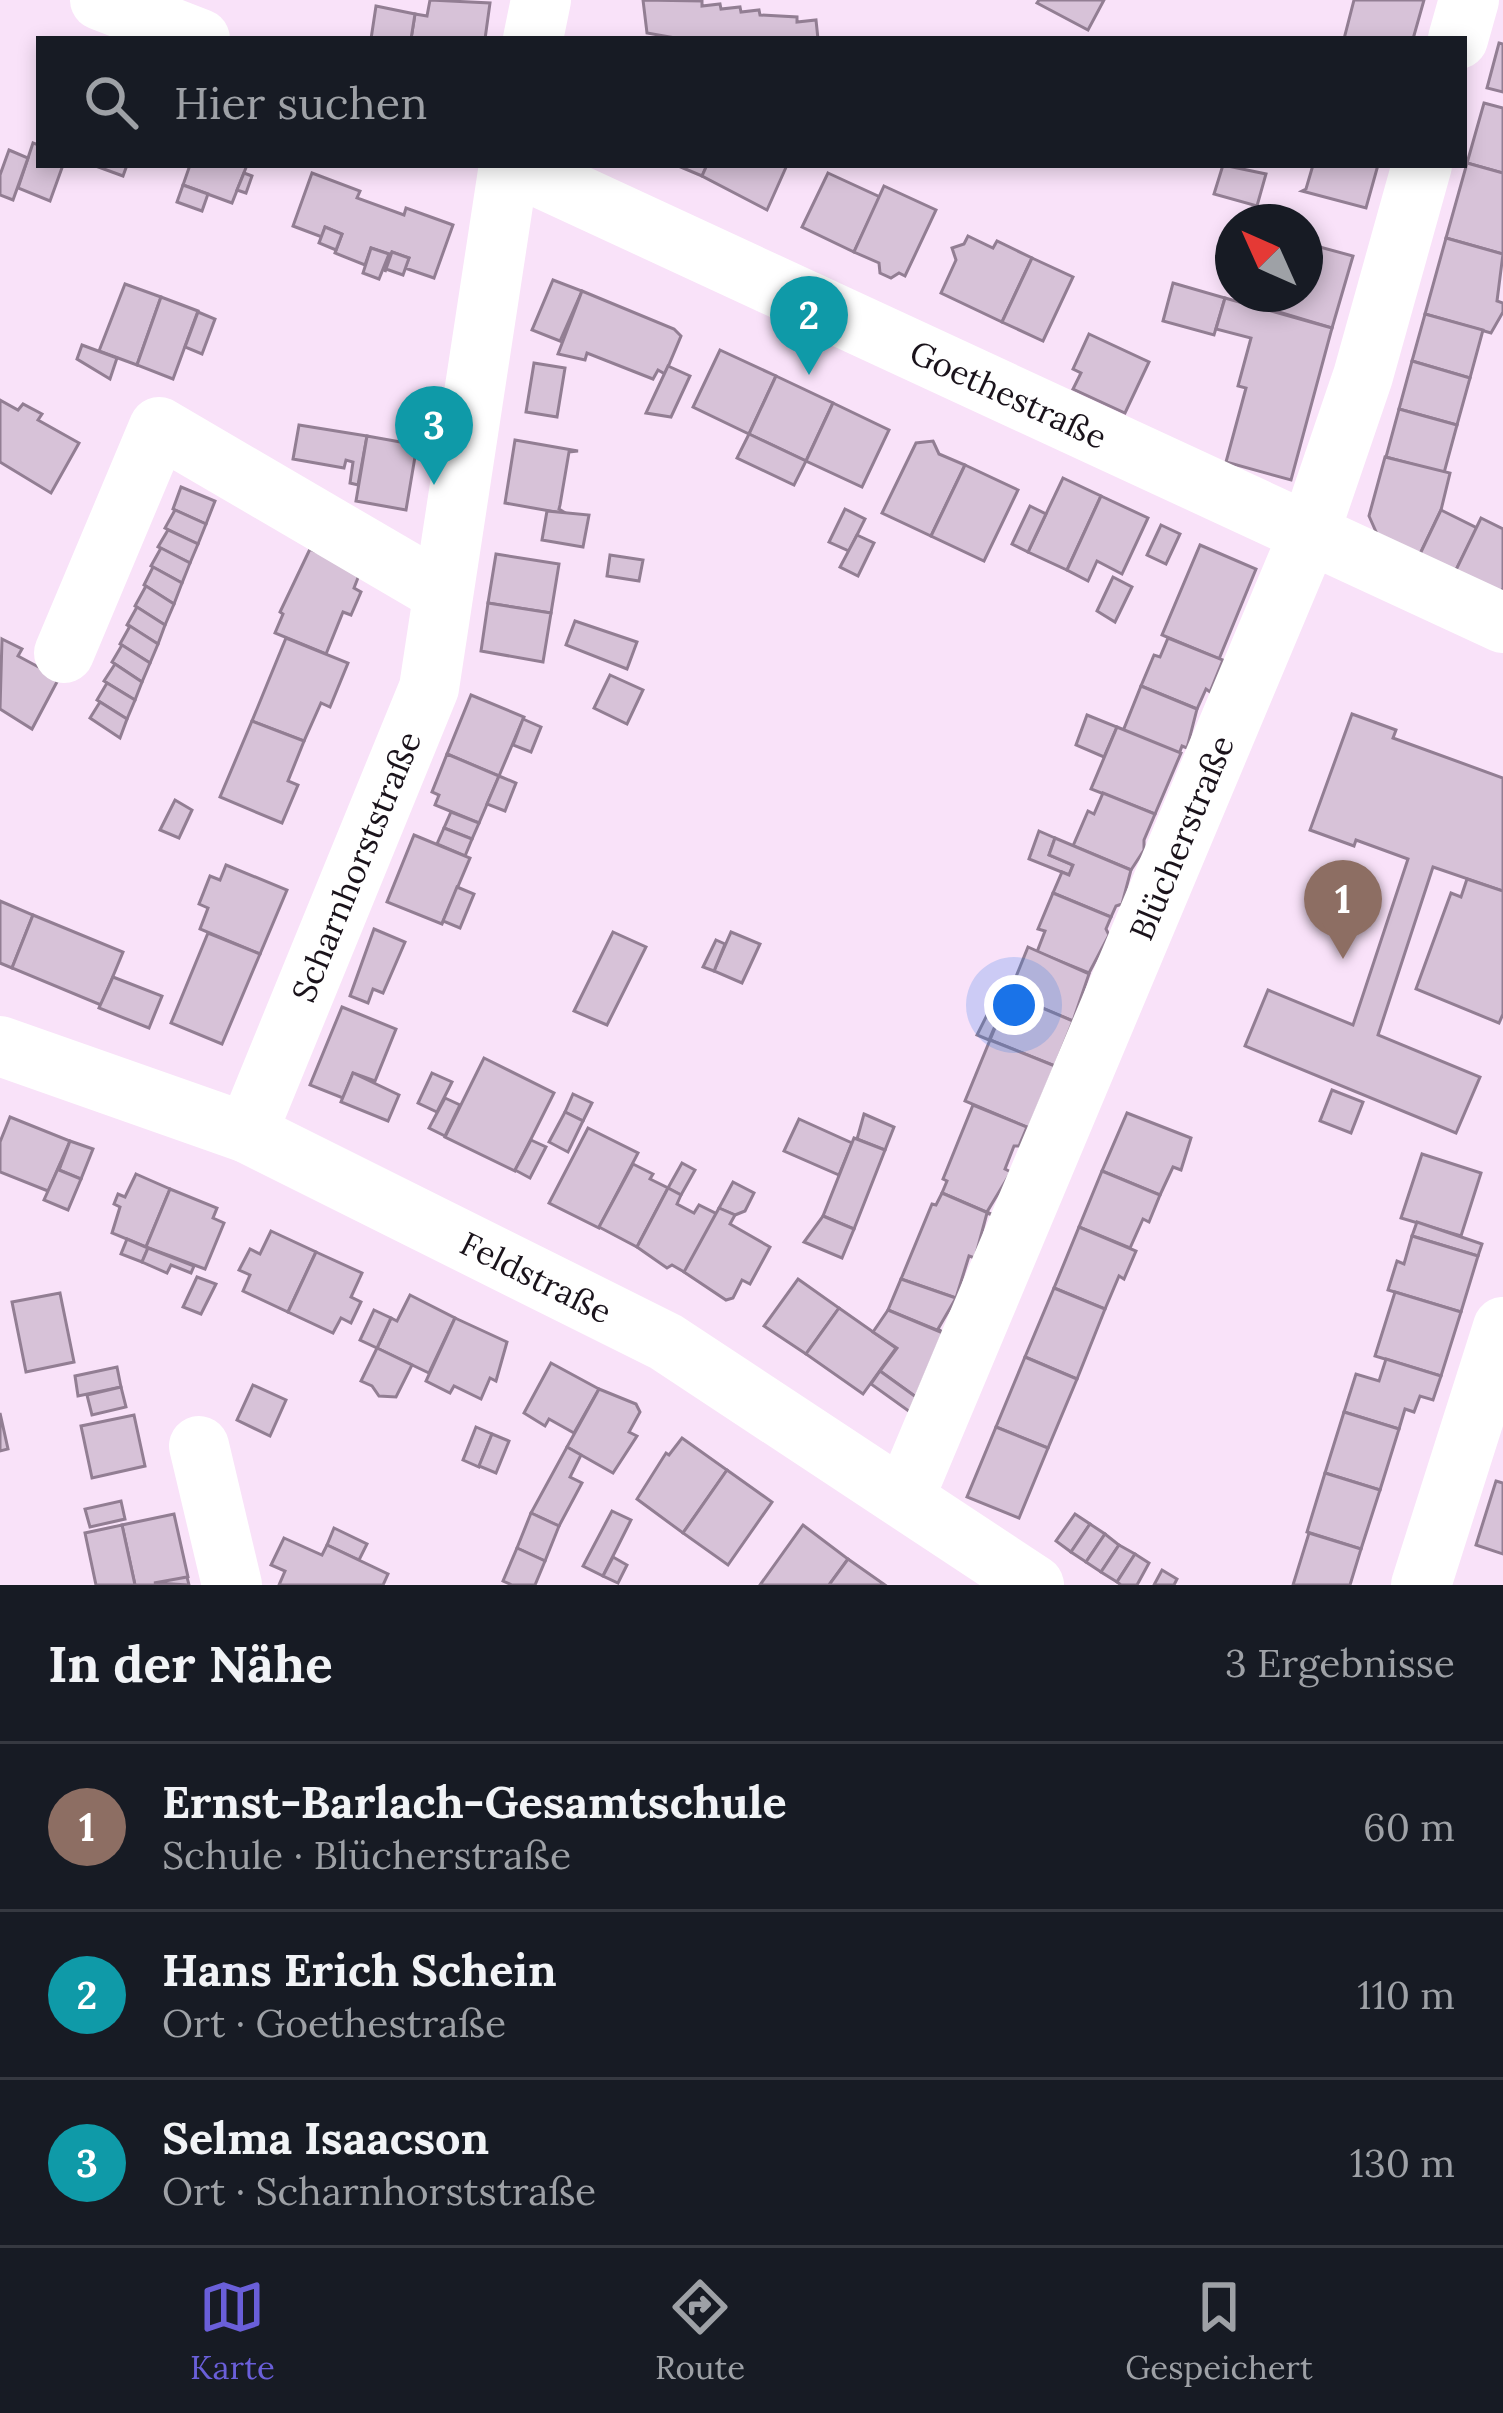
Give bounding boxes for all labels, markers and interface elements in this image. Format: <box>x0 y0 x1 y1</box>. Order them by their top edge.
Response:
search box <box>36 36 1467 168</box>
icon: search <box>78 69 144 135</box>
text: Hier suchen <box>174 74 427 131</box>
north arrow <box>1215 204 1323 312</box>
pin: 2 <box>770 276 848 375</box>
street label: Goethestraße <box>903 331 1114 458</box>
pin: 3 <box>395 386 473 485</box>
street label: Scharnhorststraße <box>282 725 430 1008</box>
street label: Blücherstraße <box>1120 729 1243 946</box>
pin: 1 <box>1304 860 1382 959</box>
your location <box>984 975 1044 1035</box>
street label: Feldstraße <box>454 1222 619 1333</box>
text: In der Nähe <box>48 1631 333 1696</box>
text: 3 Ergebnisse <box>1225 1638 1455 1688</box>
text: Ernst-Barlach-Gesamtschule <box>162 1773 787 1830</box>
text: 1 <box>79 1802 95 1852</box>
text: 60 m <box>1363 1802 1455 1852</box>
text: Schule · Blücherstraße <box>162 1830 571 1880</box>
text: Hans Erich Schein <box>162 1941 557 1998</box>
text: 2 <box>77 1970 97 2020</box>
text: 110 m <box>1357 1970 1455 2020</box>
text: Ort · Goethestraße <box>162 1998 506 2048</box>
text: Selma Isaacson <box>162 2109 489 2166</box>
text: 3 <box>76 2138 98 2188</box>
text: 130 m <box>1350 2138 1455 2188</box>
text: Ort · Scharnhorststraße <box>162 2166 596 2216</box>
tab: Karte <box>190 2274 275 2388</box>
tab: Route <box>655 2274 745 2388</box>
tab: Gespeichert <box>1125 2274 1313 2388</box>

